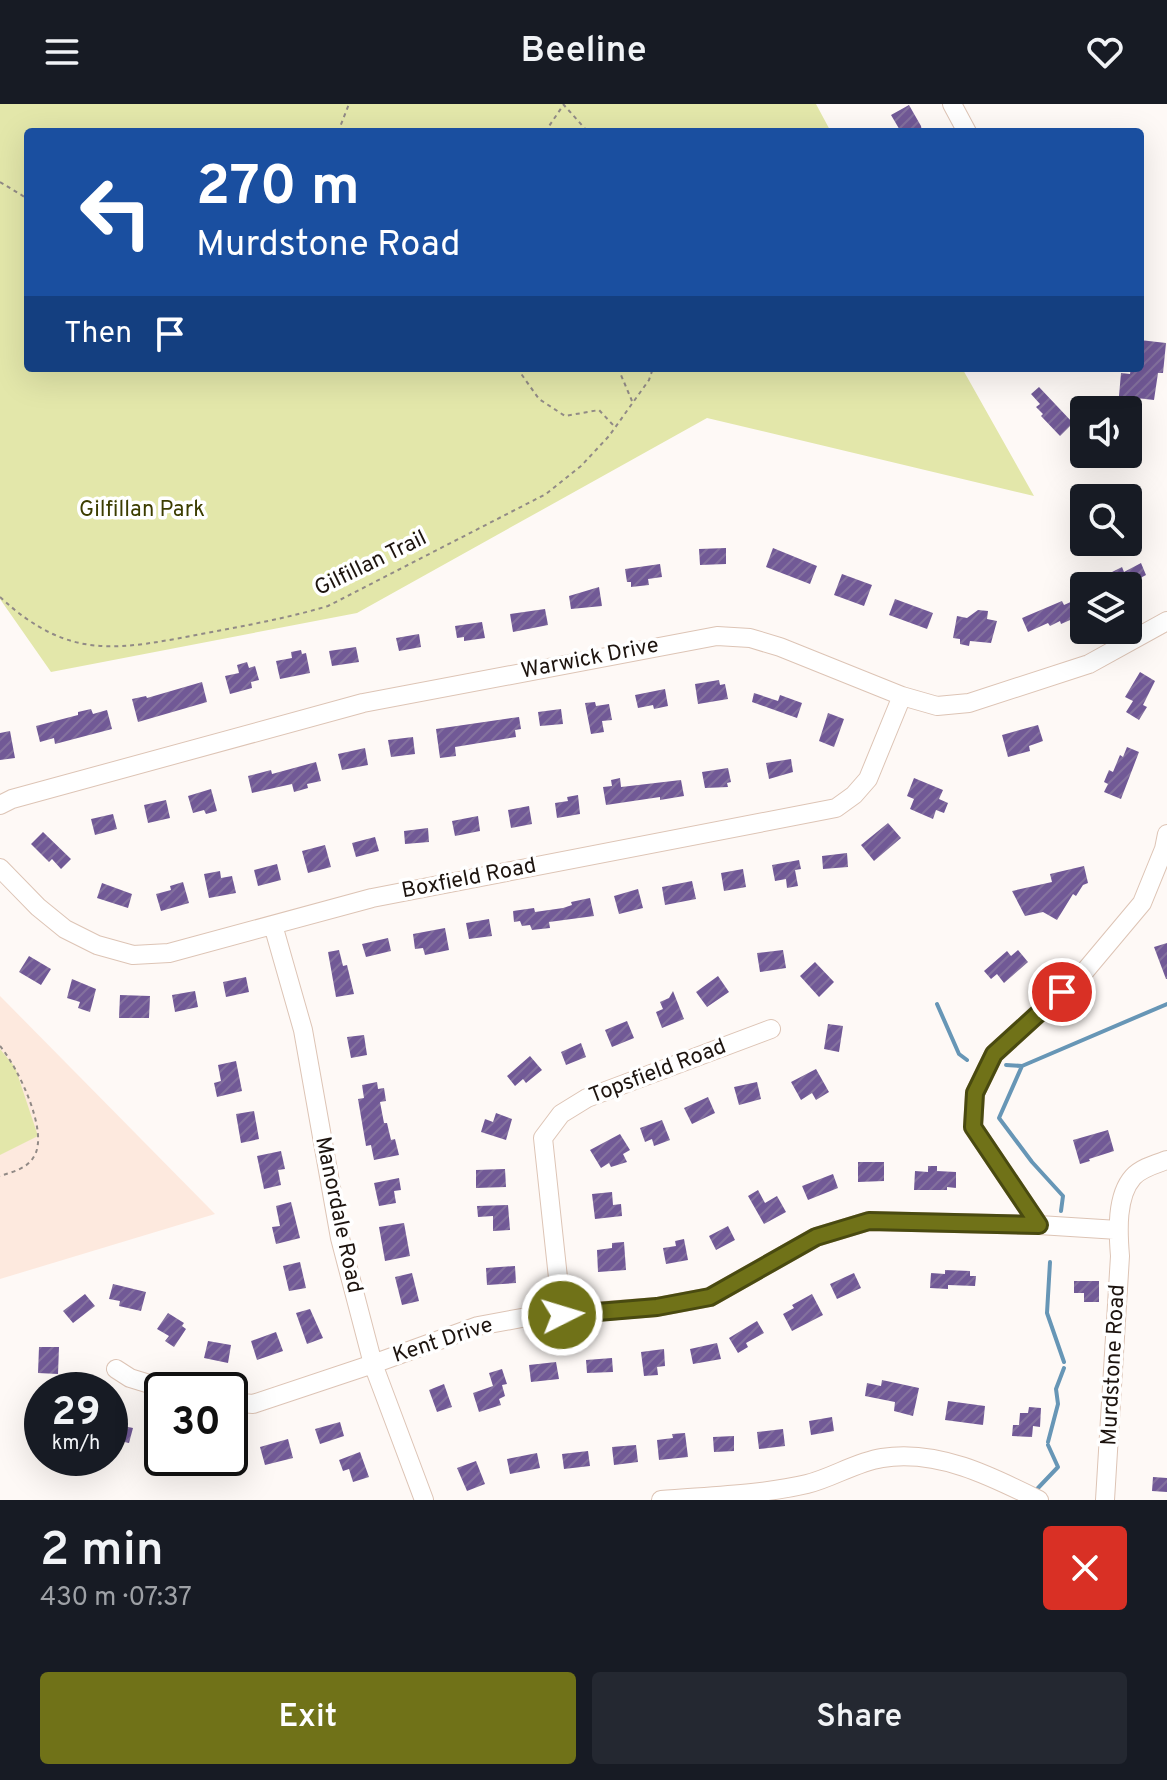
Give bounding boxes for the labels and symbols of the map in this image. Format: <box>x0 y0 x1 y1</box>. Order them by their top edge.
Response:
park label: Gilfillan Park <box>79 497 205 524</box>
street label: Gilfillan Trail <box>311 525 431 603</box>
street label: Warwick Drive <box>519 632 661 686</box>
street label: Boxfield Road <box>399 853 539 905</box>
pin <box>1028 958 1096 1026</box>
street label: Topsfield Road <box>586 1034 730 1110</box>
street label: Manordale Road <box>308 1134 368 1296</box>
position arrow <box>520 1273 604 1357</box>
street label: Murdstone Road <box>1096 1284 1132 1446</box>
street label: Kent Drive <box>390 1312 496 1370</box>
speed limit sign: 30 <box>144 1372 248 1476</box>

